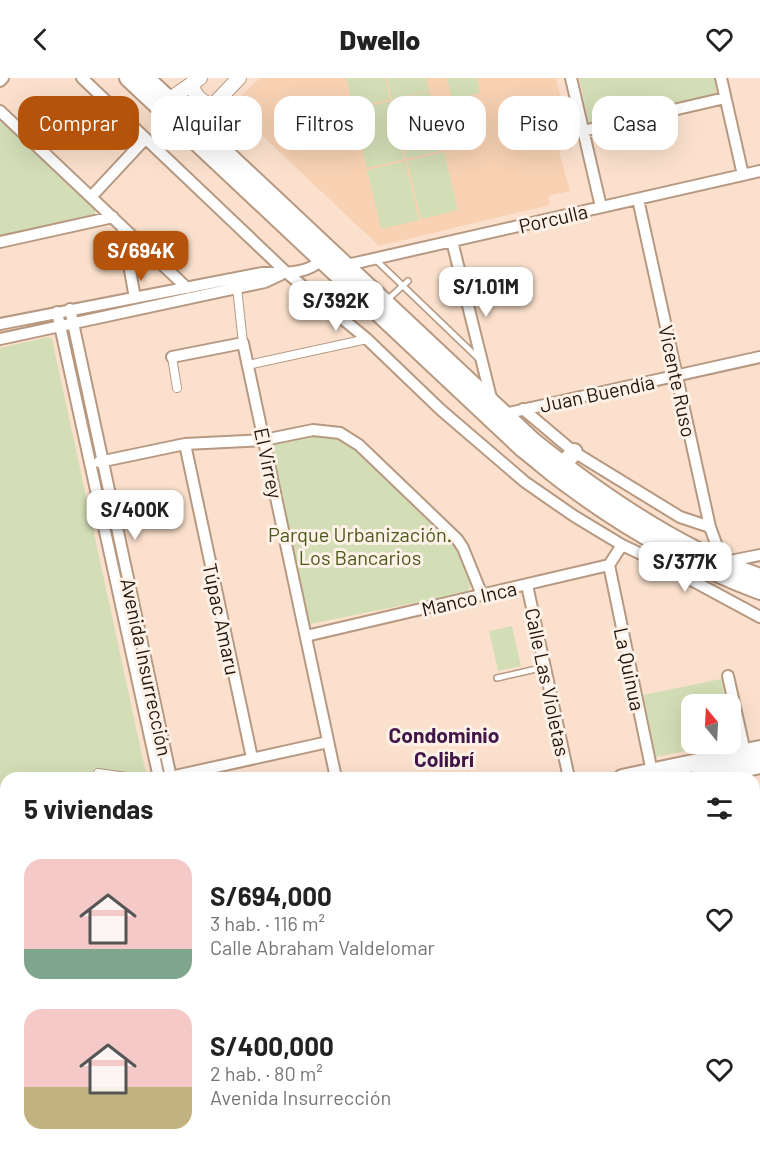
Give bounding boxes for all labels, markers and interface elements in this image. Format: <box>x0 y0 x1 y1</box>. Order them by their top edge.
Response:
icon: back <box>24 23 57 56</box>
text: Dwello <box>340 23 420 55</box>
icon: heart <box>703 23 736 56</box>
chip: Comprar <box>18 96 139 150</box>
chip: Alquilar <box>151 96 262 150</box>
chip: Filtros <box>274 96 375 150</box>
chip: Nuevo <box>387 96 486 150</box>
chip: Piso <box>498 96 580 150</box>
chip: Casa <box>592 96 678 150</box>
street label: Porculla <box>516 198 590 238</box>
pin: S/694K <box>92 231 190 282</box>
text: S/694K <box>107 238 175 262</box>
pin: S/1.01M <box>431 267 541 318</box>
text: S/1.01M <box>453 274 519 298</box>
pin: S/392K <box>287 281 385 332</box>
text: S/392K <box>303 288 369 312</box>
street label: Vicente Ruso <box>654 323 702 439</box>
street label: Juan Buendía <box>537 369 657 417</box>
street label: El Virrey <box>250 425 288 501</box>
pin: S/400K <box>86 490 184 541</box>
text: S/400K <box>101 497 169 521</box>
park label: Parque Urbanización. Los Bancarios <box>268 522 452 569</box>
pin: S/377K <box>636 542 734 593</box>
text: S/377K <box>653 549 717 573</box>
street label: Túpac Amaru <box>198 561 246 677</box>
street label: Manco Inca <box>419 575 519 621</box>
street label: Avenida Insurrección <box>116 576 178 758</box>
street label: Calle Las Violetas <box>521 606 575 758</box>
street label: La Quinua <box>609 625 651 713</box>
north arrow <box>681 694 741 754</box>
map controls <box>681 694 741 754</box>
district label: Condominio Colibrí <box>389 722 499 771</box>
icon: filters <box>703 792 736 825</box>
text: 5 viviendas <box>24 793 153 824</box>
text: S/694,000 <box>210 880 332 911</box>
icon: home <box>72 883 144 955</box>
icon: heart <box>703 903 736 936</box>
text: 3 hab. · 116 m² <box>210 911 325 935</box>
text: Calle Abraham Valdelomar <box>210 935 435 959</box>
text: S/400,000 <box>210 1030 334 1061</box>
icon: home <box>72 1033 144 1105</box>
icon: heart <box>703 1053 736 1086</box>
text: 2 hab. · 80 m² <box>210 1061 323 1085</box>
text: Avenida Insurrección <box>210 1085 391 1109</box>

